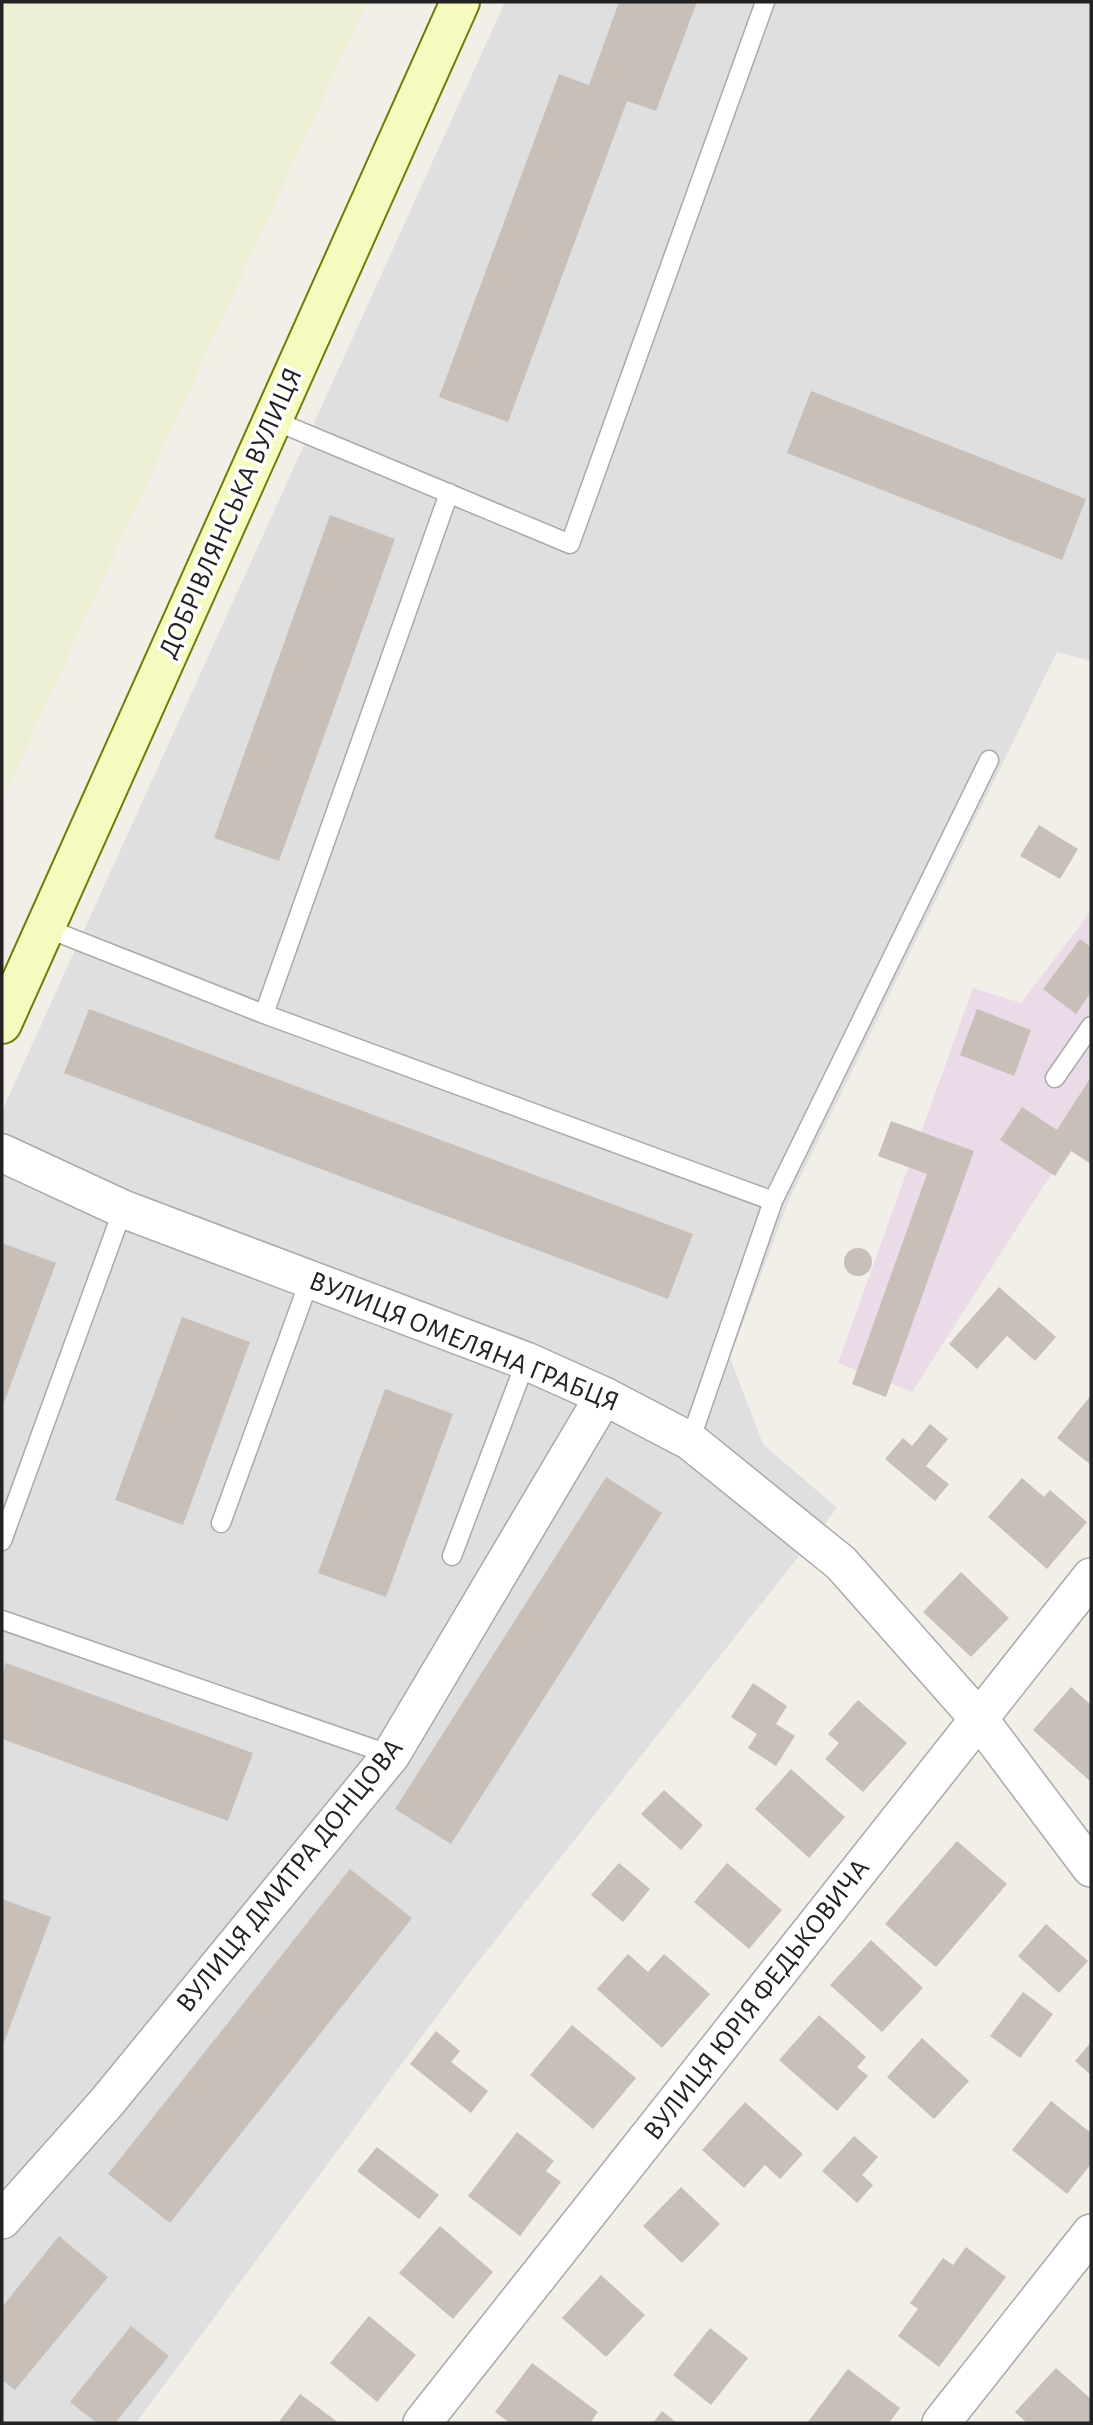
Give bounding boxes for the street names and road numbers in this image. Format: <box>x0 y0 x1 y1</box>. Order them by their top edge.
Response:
street label: ДОБРІВЛЯНСЬКА ВУЛИЦЯ <box>154 364 308 662</box>
street label: ВУЛИЦЯ ОМЕЛЯНА ГРАБЦЯ <box>305 1267 623 1417</box>
street label: ВУЛИЦЯ ДМИТРА ДОНЦОВА <box>171 1734 409 2018</box>
street label: ВУЛИЦЯ ЮРІЯ ФЕДЬКОВИЧА <box>639 1854 875 2146</box>

